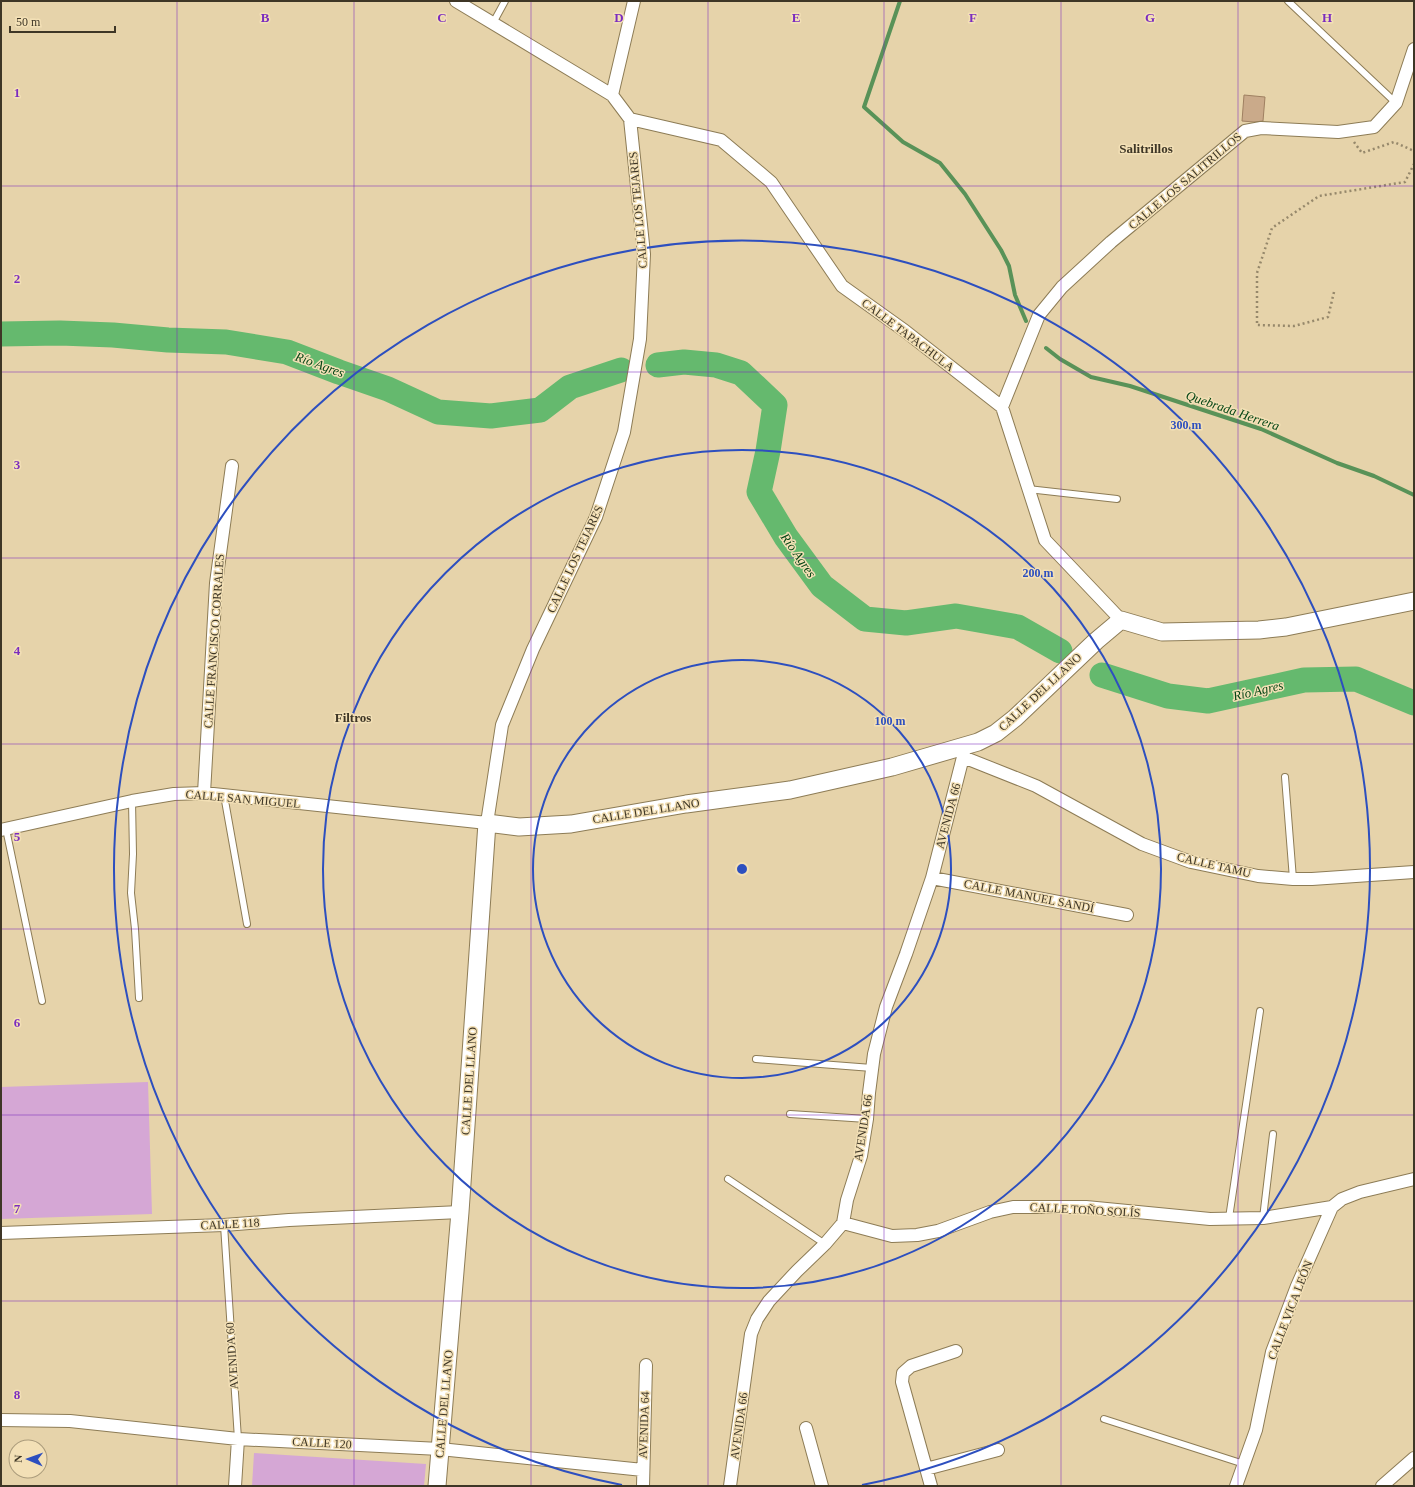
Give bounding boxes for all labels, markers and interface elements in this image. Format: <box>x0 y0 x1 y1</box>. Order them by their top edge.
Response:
scale bar <box>10 8 115 34</box>
text: B <box>261 10 270 25</box>
text: C <box>437 10 447 25</box>
text: D <box>614 10 624 25</box>
text: E <box>792 10 800 25</box>
text: F <box>969 10 977 25</box>
text: G <box>1145 10 1155 25</box>
text: H <box>1322 10 1332 25</box>
text: 50 m <box>16 15 41 29</box>
text: 1 <box>14 85 20 100</box>
street label: CALLE LOS SALITRILLOS <box>1126 130 1244 232</box>
district label: Salitrillos <box>1119 141 1173 156</box>
street label: CALLE LOS TEJARES <box>626 151 650 269</box>
text: 2 <box>14 271 20 286</box>
street label: CALLE TAPACHULA <box>859 296 957 375</box>
water label: Río Agres <box>292 348 346 380</box>
water label: Quebrada Herrera <box>1184 387 1282 434</box>
text: 300 m <box>1171 418 1202 432</box>
text: 3 <box>14 457 21 472</box>
street label: CALLE LOS TEJARES <box>544 503 606 615</box>
water label: Río Agres <box>777 529 819 580</box>
street label: CALLE FRANCISCO CORRALES <box>201 553 227 729</box>
text: 200 m <box>1023 566 1054 580</box>
text: 4 <box>14 643 21 658</box>
street label: CALLE DEL LLANO <box>996 650 1085 734</box>
water label: Río Agres <box>1231 677 1285 704</box>
district label: Filtros <box>335 710 371 725</box>
text: 100 m <box>875 714 906 728</box>
street label: AVENIDA 66 <box>933 782 963 850</box>
street label: CALLE SAN MIGUEL <box>185 787 301 811</box>
street label: CALLE DEL LLANO <box>591 796 701 826</box>
text: 5 <box>14 829 21 844</box>
street label: CALLE TAMU <box>1175 850 1253 880</box>
centre of rings <box>735 862 749 876</box>
street label: CALLE MANUEL SANDÍ <box>963 877 1095 915</box>
text: 6 <box>14 1015 21 1030</box>
street label: CALLE DEL LLANO <box>458 1026 480 1135</box>
street label: AVENIDA 66 <box>851 1094 875 1162</box>
street label: CALLE TOÑO SOLÍS <box>1029 1200 1141 1220</box>
text: 7 <box>14 1201 21 1216</box>
street label: CALLE 118 <box>200 1215 260 1233</box>
street label: CALLE VICA LEÓN <box>1265 1258 1315 1362</box>
street label: AVENIDA 60 <box>223 1322 241 1390</box>
street label: CALLE DEL LLANO <box>432 1349 456 1459</box>
text: 8 <box>14 1387 21 1402</box>
street label: AVENIDA 64 <box>636 1391 652 1459</box>
street label: AVENIDA 66 <box>727 1392 751 1460</box>
street label: CALLE 120 <box>292 1434 352 1452</box>
north arrow <box>8 1439 48 1479</box>
text: N <box>12 1454 24 1463</box>

